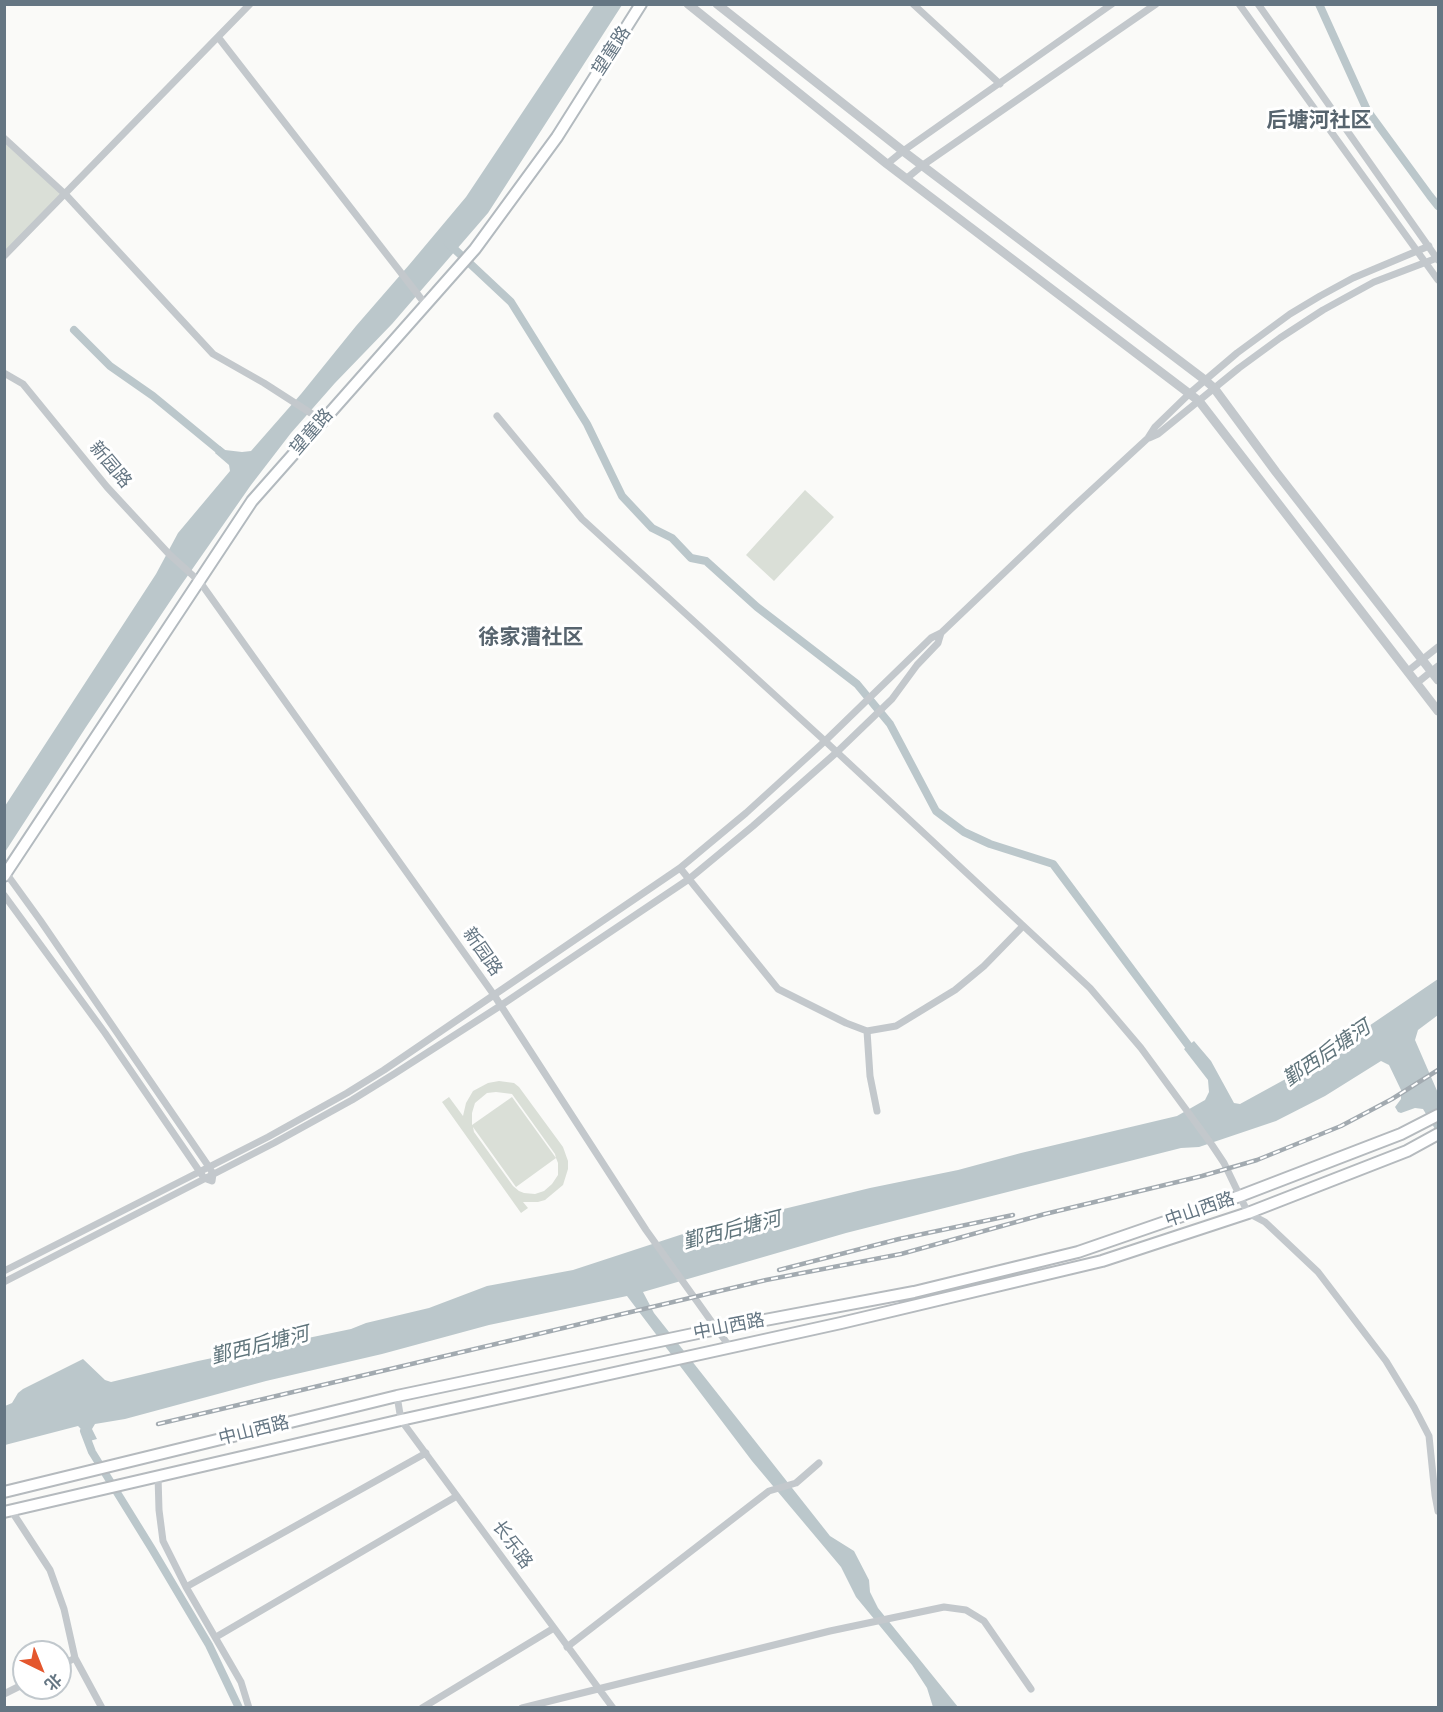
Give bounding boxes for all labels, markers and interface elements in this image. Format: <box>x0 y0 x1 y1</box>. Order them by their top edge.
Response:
street label: 望童路 <box>588 22 636 80</box>
district label: 后塘河社区 <box>1267 108 1371 134</box>
street label: 望童路 <box>286 405 338 459</box>
street label: 新园路 <box>84 437 136 493</box>
district label: 徐家漕社区 <box>479 625 583 651</box>
street label: 新园路 <box>458 924 506 980</box>
water label: 鄞西后塘河 <box>1279 1016 1375 1092</box>
street label: 中山西路 <box>1162 1188 1238 1232</box>
water label: 鄞西后塘河 <box>681 1207 783 1255</box>
street label: 中山西路 <box>692 1310 766 1344</box>
water label: 鄞西后塘河 <box>209 1322 311 1370</box>
street label: 中山西路 <box>216 1412 292 1450</box>
street label: 长乐路 <box>487 1517 537 1573</box>
north arrow <box>12 1640 72 1700</box>
text: 北 <box>41 1670 66 1694</box>

